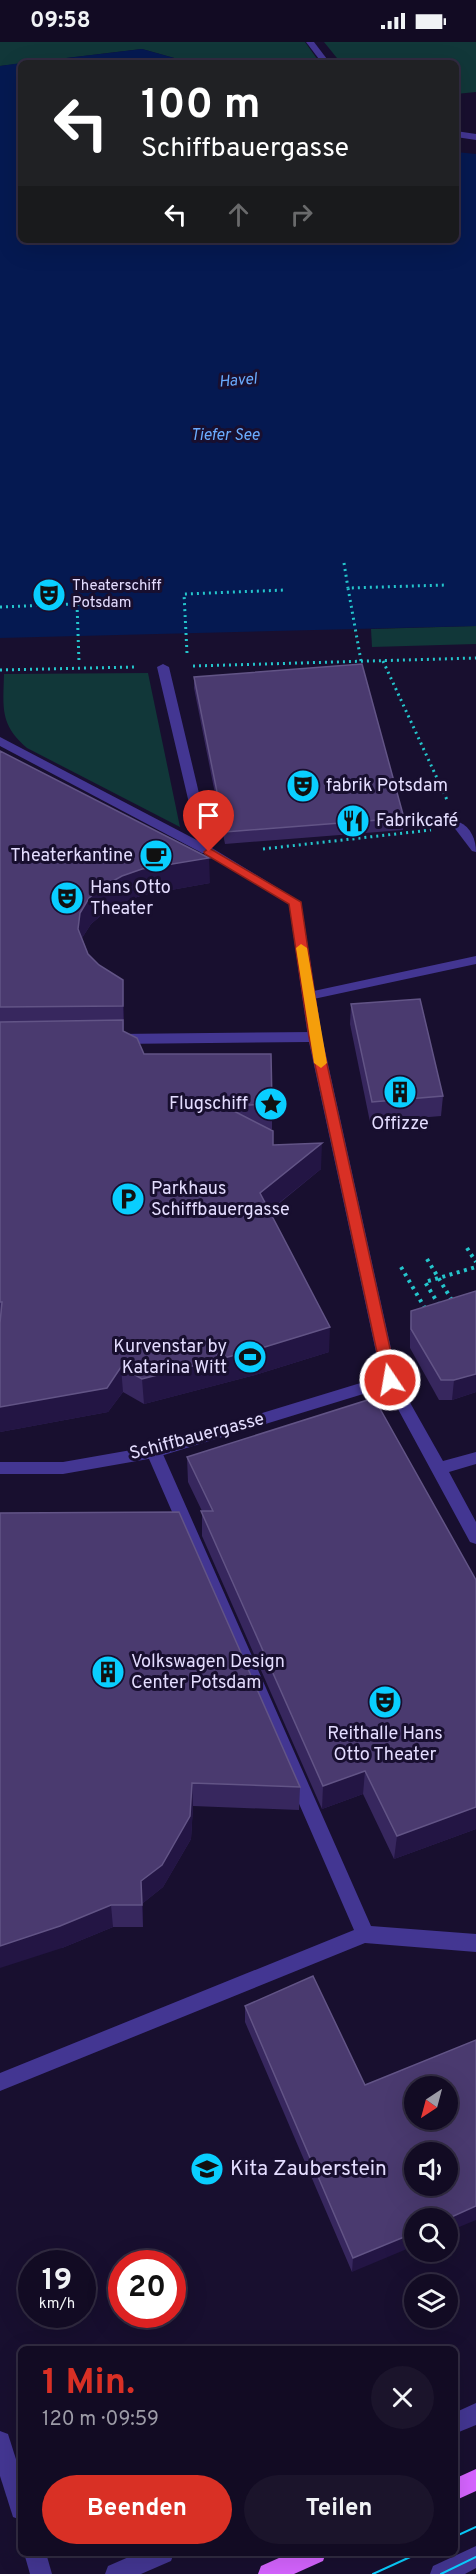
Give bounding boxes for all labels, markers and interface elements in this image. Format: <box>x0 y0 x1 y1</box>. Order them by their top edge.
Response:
text: 09:58 <box>30 8 91 35</box>
text: 100 m <box>141 80 260 133</box>
icon: left <box>42 84 120 162</box>
text: Schiffbauergasse <box>141 132 349 166</box>
icon: left <box>159 198 192 231</box>
icon: ahead <box>222 198 255 231</box>
icon: right <box>285 198 318 231</box>
water label: Havel <box>218 369 259 393</box>
water label: Tiefer See <box>190 426 260 446</box>
theatre icon: Theaterschiff Potsdam <box>31 577 67 613</box>
place label: Theaterschiff Potsdam <box>72 577 161 613</box>
theatre icon: fabrik Potsdam <box>285 768 321 804</box>
place label: fabrik Potsdam <box>326 775 448 798</box>
pin <box>183 790 234 852</box>
icon: arrive <box>192 799 225 832</box>
restaurant icon: Fabrikcafé <box>335 803 371 839</box>
place label: Fabrikcafé <box>376 810 458 833</box>
cafe icon: Theaterkantine <box>138 838 174 874</box>
place label: Theaterkantine <box>10 845 133 868</box>
place label: Hans Otto Theater <box>90 877 171 921</box>
theatre icon: Hans Otto Theater <box>49 880 85 916</box>
building icon: Offizze <box>382 1074 418 1110</box>
place icon: Flugschiff <box>253 1086 289 1122</box>
place label: Flugschiff <box>169 1093 248 1116</box>
place label: Offizze <box>371 1113 429 1136</box>
place label: Parkhaus Schiffbauergasse <box>151 1178 290 1222</box>
parking icon: Parkhaus Schiffbauergasse <box>110 1181 146 1217</box>
place label: Kurvenstar by Katarina Witt <box>113 1336 227 1380</box>
sports icon: Kurvenstar by Katarina Witt <box>232 1339 268 1375</box>
position arrow <box>358 1348 422 1412</box>
street label: Schiffbauergasse <box>127 1408 267 1466</box>
place label: Volkswagen Design Center Potsdam <box>131 1651 285 1695</box>
building icon: Volkswagen Design Center Potsdam <box>90 1654 126 1690</box>
theatre icon: Reithalle Hans Otto Theater <box>367 1684 403 1720</box>
place label: Reithalle Hans Otto Theater <box>327 1723 443 1767</box>
north arrow <box>404 2076 458 2130</box>
map controls <box>404 2076 458 2328</box>
button: sound <box>404 2142 458 2196</box>
school or university icon: Kita Zauberstein <box>189 2151 225 2187</box>
place label: Kita Zauberstein <box>230 2156 387 2183</box>
button: search <box>404 2208 458 2262</box>
speed limit sign: 20 <box>108 2250 186 2328</box>
text: 19 <box>42 2263 72 2300</box>
button: layers <box>404 2274 458 2328</box>
text: km/h <box>39 2295 75 2314</box>
text: 1 Min. <box>42 2361 135 2407</box>
button: close <box>371 2366 434 2429</box>
text: 120 m · 09:59 <box>42 2407 159 2433</box>
button: Beenden <box>42 2475 232 2544</box>
button: Teilen <box>244 2475 434 2544</box>

